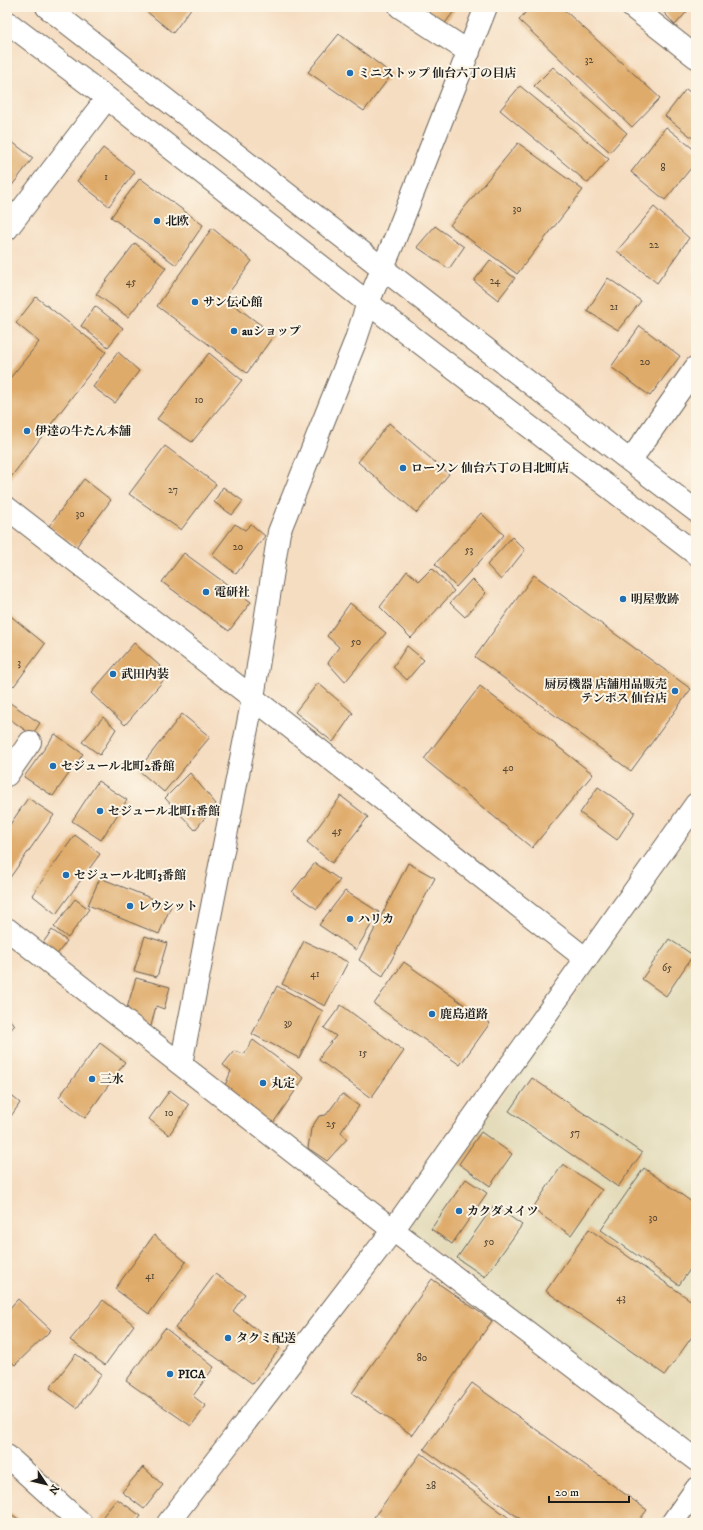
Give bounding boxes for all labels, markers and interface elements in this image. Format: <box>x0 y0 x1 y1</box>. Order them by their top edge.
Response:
house number: 32 <box>585 54 593 66</box>
place label: ミニストップ 仙台六丁の目店 <box>358 66 516 81</box>
marker: ミニストップ 仙台六丁の目店 <box>345 68 355 78</box>
house number: 8 <box>660 162 666 174</box>
house number: 1 <box>104 171 108 183</box>
house number: 30 <box>512 203 522 215</box>
place label: 北欧 <box>165 214 189 229</box>
marker: 北欧 <box>152 216 162 226</box>
house number: 22 <box>649 239 659 251</box>
house number: 24 <box>490 275 501 287</box>
house number: 45 <box>126 276 136 288</box>
place label: サン伝心館 <box>203 295 262 310</box>
marker: サン伝心館 <box>190 297 200 307</box>
house number: 21 <box>610 301 619 313</box>
place label: auショップ <box>242 324 301 339</box>
marker: auショップ <box>229 326 239 336</box>
house number: 20 <box>640 356 650 368</box>
house number: 10 <box>194 394 204 406</box>
place label: 伊達の牛たん本舗 <box>35 424 131 439</box>
marker: 伊達の牛たん本舗 <box>22 426 32 436</box>
place label: ローソン 仙台六丁の目北町店 <box>411 461 569 476</box>
marker: ローソン 仙台六丁の目北町店 <box>398 463 408 473</box>
house number: 27 <box>168 484 178 496</box>
house number: 30 <box>75 508 85 520</box>
house number: 20 <box>233 541 243 553</box>
house number: 53 <box>465 544 474 556</box>
place label: 電研社 <box>214 585 250 600</box>
marker: 電研社 <box>201 587 211 597</box>
place label: 明屋敷跡 <box>631 592 679 607</box>
marker: 明屋敷跡 <box>618 594 628 604</box>
house number: 50 <box>351 636 361 648</box>
house number: 3 <box>17 657 21 669</box>
place label: 武田内装 <box>121 667 169 682</box>
marker: 武田内装 <box>108 669 118 679</box>
place label: 厨房機器 店舗用品販売 テンポス 仙台店 <box>544 677 667 706</box>
marker: 厨房機器 店舗用品販売 テンポス 仙台店 <box>670 686 680 696</box>
place label: セジュール北町2番館 <box>61 759 174 774</box>
marker: セジュール北町2番館 <box>48 761 58 771</box>
house number: 40 <box>502 762 514 774</box>
place label: セジュール北町1番館 <box>108 804 220 819</box>
marker: セジュール北町1番館 <box>95 806 105 816</box>
house number: 45 <box>332 825 342 837</box>
place label: セジュール北町3番館 <box>74 868 186 883</box>
marker: セジュール北町3番館 <box>61 870 71 880</box>
place label: レウシット <box>138 899 198 914</box>
marker: レウシット <box>125 901 135 911</box>
place label: ハリカ <box>358 912 394 927</box>
marker: ハリカ <box>345 914 355 924</box>
house number: 65 <box>662 962 672 974</box>
house number: 41 <box>310 968 320 980</box>
place label: 鹿島道路 <box>440 1007 488 1022</box>
marker: 鹿島道路 <box>427 1009 437 1019</box>
house number: 39 <box>284 1017 292 1029</box>
house number: 15 <box>359 1047 367 1059</box>
place label: 三水 <box>100 1072 124 1087</box>
marker: 三水 <box>87 1074 97 1084</box>
place label: 丸定 <box>271 1076 295 1091</box>
marker: 丸定 <box>258 1078 268 1088</box>
house number: 10 <box>164 1107 174 1119</box>
house number: 25 <box>326 1118 336 1130</box>
house number: 57 <box>570 1127 580 1139</box>
place label: カクダメイツ <box>467 1204 539 1219</box>
marker: カクダメイツ <box>454 1206 464 1216</box>
house number: 30 <box>648 1212 658 1224</box>
house number: 50 <box>484 1236 494 1248</box>
house number: 41 <box>145 1270 155 1282</box>
house number: 43 <box>616 1292 626 1304</box>
place label: タクミ配送 <box>236 1331 296 1346</box>
marker: タクミ配送 <box>223 1333 233 1343</box>
house number: 80 <box>417 1352 427 1364</box>
place label: PICA <box>178 1367 206 1382</box>
marker: PICA <box>165 1369 175 1379</box>
north arrow <box>26 1464 66 1504</box>
scale bar <box>549 1478 629 1504</box>
house number: 28 <box>426 1480 436 1492</box>
text: N <box>45 1481 62 1497</box>
text: 20 m <box>555 1485 579 1500</box>

